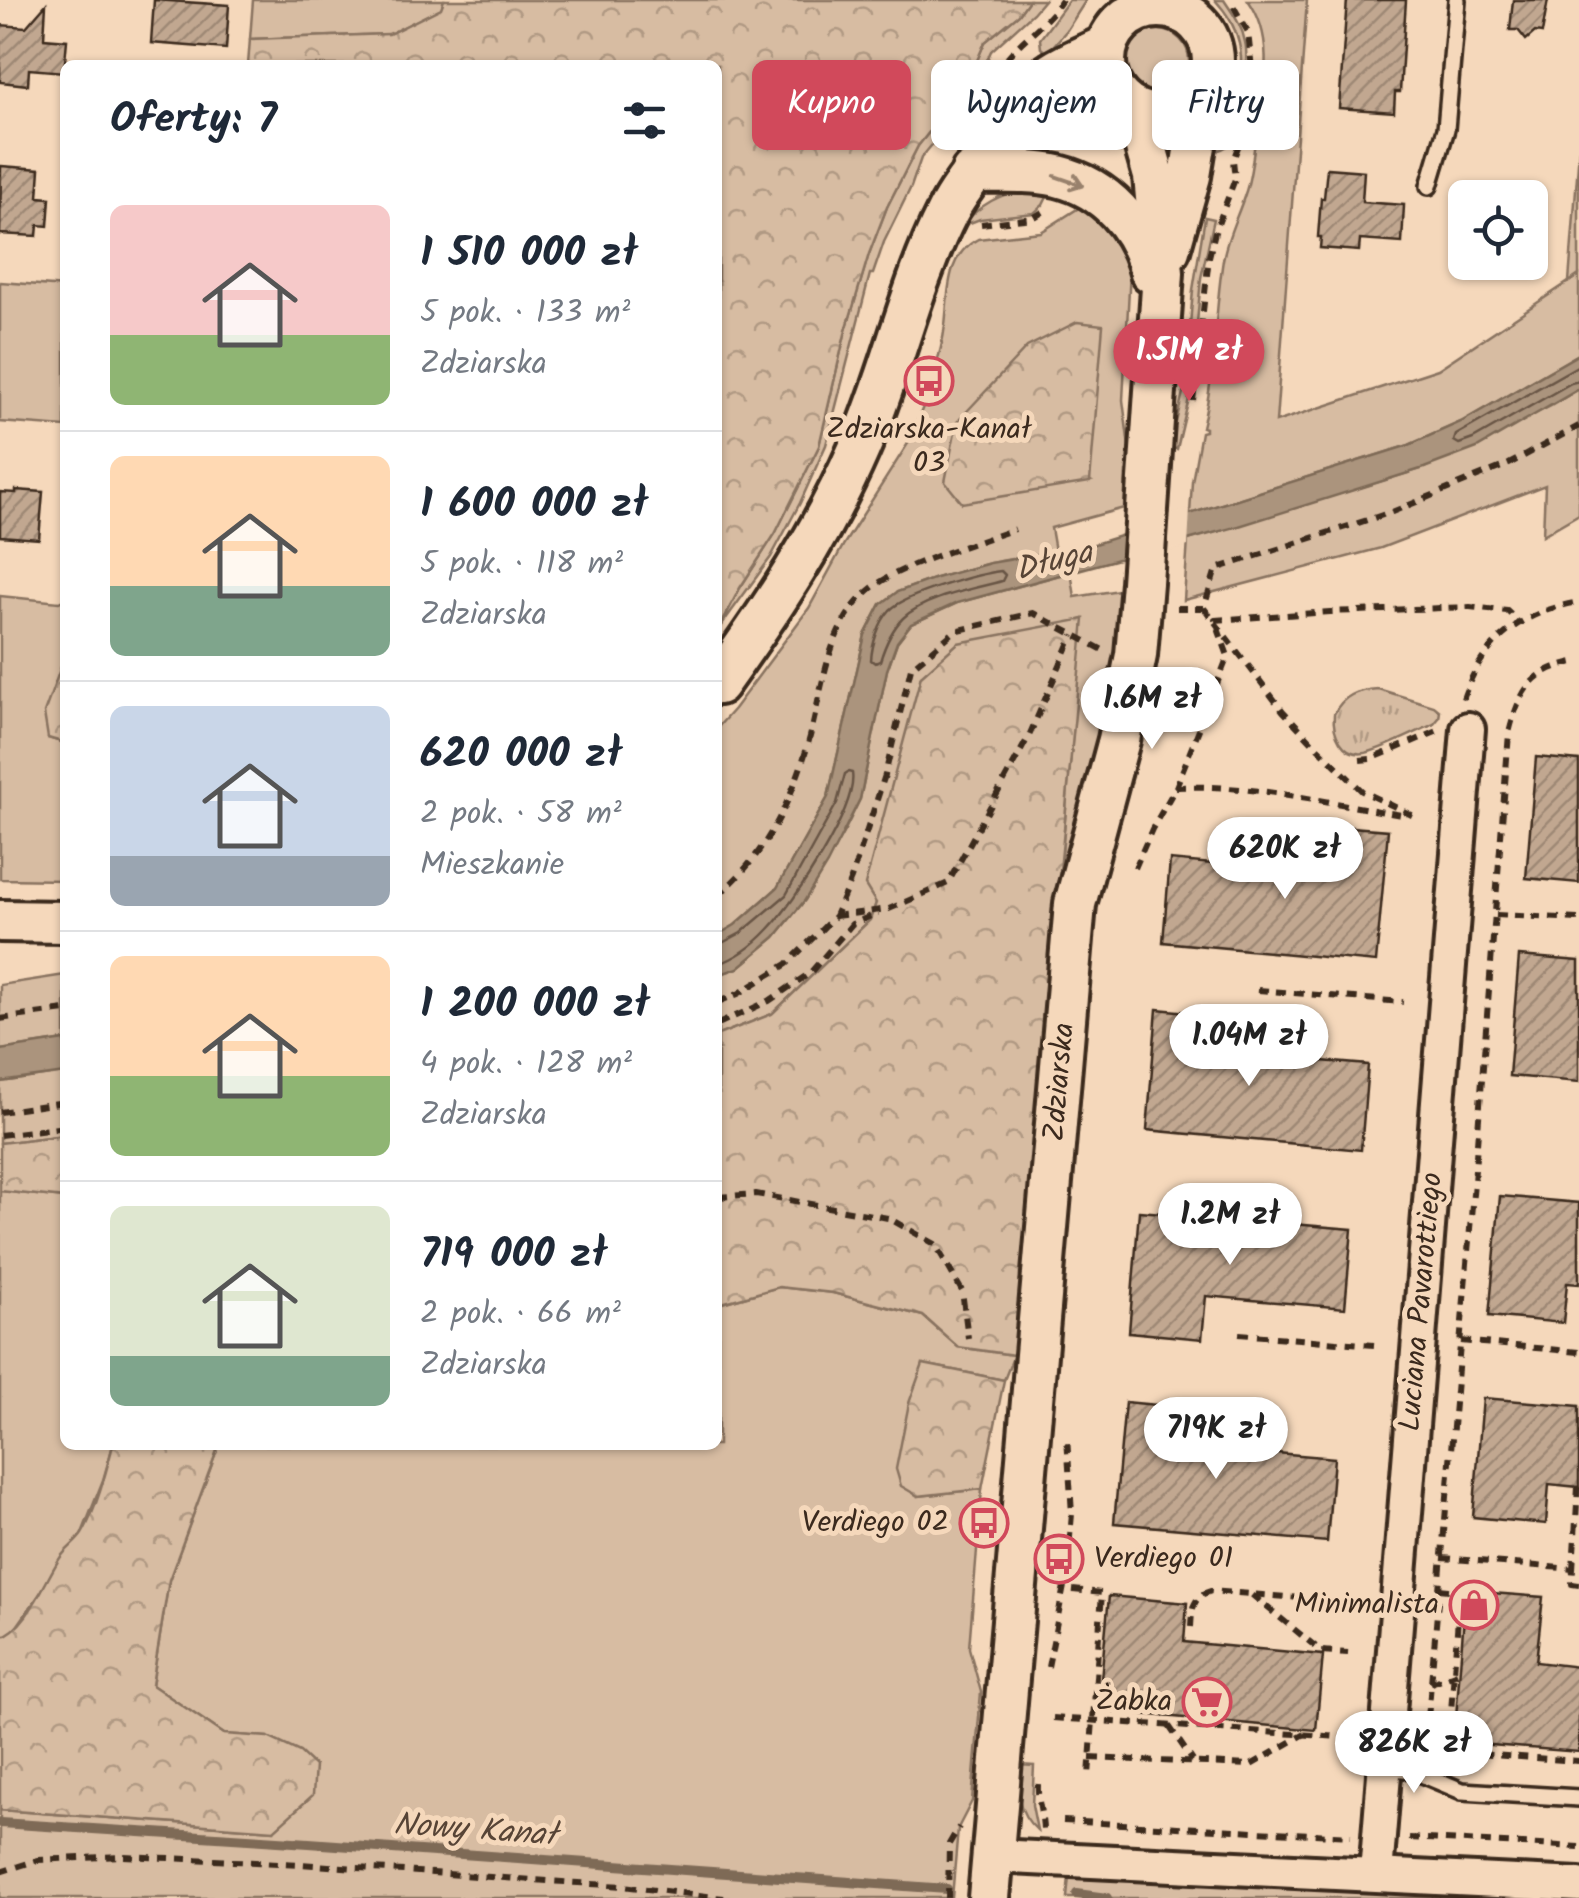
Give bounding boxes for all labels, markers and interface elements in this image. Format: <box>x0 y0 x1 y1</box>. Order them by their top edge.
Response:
chip: Kupno <box>752 60 911 150</box>
chip: Wynajem <box>931 60 1132 150</box>
chip: Filtry <box>1152 60 1299 150</box>
text: Oferty: 7 <box>110 87 277 154</box>
icon: filters <box>617 93 672 148</box>
one-way arrow <box>1052 173 1084 191</box>
map controls <box>1448 180 1548 280</box>
button: locate <box>1448 180 1548 280</box>
text: 1 510 000 zł <box>420 221 638 288</box>
icon: home <box>190 245 310 365</box>
text: 5 pok. · 133 m² <box>420 288 630 339</box>
pin: 1.51M zł <box>1086 319 1292 404</box>
text: 1.51M zł <box>1135 326 1243 377</box>
text: Zdziarska <box>420 339 547 390</box>
bus stop icon: Zdziarska-Kanał 03 <box>903 355 955 407</box>
place label: Zdziarska-Kanał 03 <box>826 406 1033 488</box>
text: 1 600 000 zł <box>420 472 648 539</box>
icon: home <box>190 496 310 616</box>
water label: Długa <box>1010 527 1100 596</box>
text: 5 pok. · 118 m² <box>420 539 623 590</box>
text: Zdziarska <box>420 590 547 641</box>
pin: 1.6M zł <box>1060 667 1244 752</box>
text: 1.6M zł <box>1103 674 1201 725</box>
text: 620 000 zł <box>420 722 622 789</box>
icon: home <box>190 746 310 866</box>
text: 2 pok. · 58 m² <box>420 789 622 840</box>
pin: 620K zł <box>1193 817 1377 902</box>
text: 620K zł <box>1229 824 1341 875</box>
text: Mieszkanie <box>420 840 564 891</box>
text: 1 200 000 zł <box>420 972 650 1039</box>
icon: home <box>190 996 310 1116</box>
pin: 1.04M zł <box>1146 1004 1352 1089</box>
text: 1.04M zł <box>1191 1011 1307 1062</box>
street label: Zdziarska <box>1031 1021 1089 1143</box>
text: 4 pok. · 128 m² <box>420 1039 632 1090</box>
text: Zdziarska <box>420 1090 547 1141</box>
street label: Luciana Pavarottiego <box>1387 1171 1457 1433</box>
pin: 1.2M zł <box>1138 1183 1322 1268</box>
text: 1.2M zł <box>1180 1190 1280 1241</box>
text: 719 000 zł <box>420 1222 607 1289</box>
icon: home <box>190 1246 310 1366</box>
text: 2 pok. · 66 m² <box>420 1289 621 1340</box>
text: Zdziarska <box>420 1340 547 1391</box>
pin: 719K zł <box>1124 1397 1308 1482</box>
text: 719K zł <box>1166 1404 1266 1455</box>
bus stop icon: Verdiego 02 <box>958 1497 1010 1549</box>
place label: Verdiego 02 <box>802 1499 949 1547</box>
bus stop icon: Verdiego 01 <box>1033 1533 1085 1585</box>
place label: Verdiego 01 <box>1094 1535 1233 1583</box>
shop icon: Minimalista <box>1448 1579 1500 1631</box>
place label: Minimalista <box>1294 1581 1439 1629</box>
supermarket icon: Żabka <box>1181 1676 1233 1728</box>
place label: Żabka <box>1095 1678 1172 1726</box>
pin: 826K zł <box>1322 1711 1506 1796</box>
text: 826K zł <box>1357 1718 1471 1769</box>
water label: Nowy Kanał <box>392 1800 564 1863</box>

